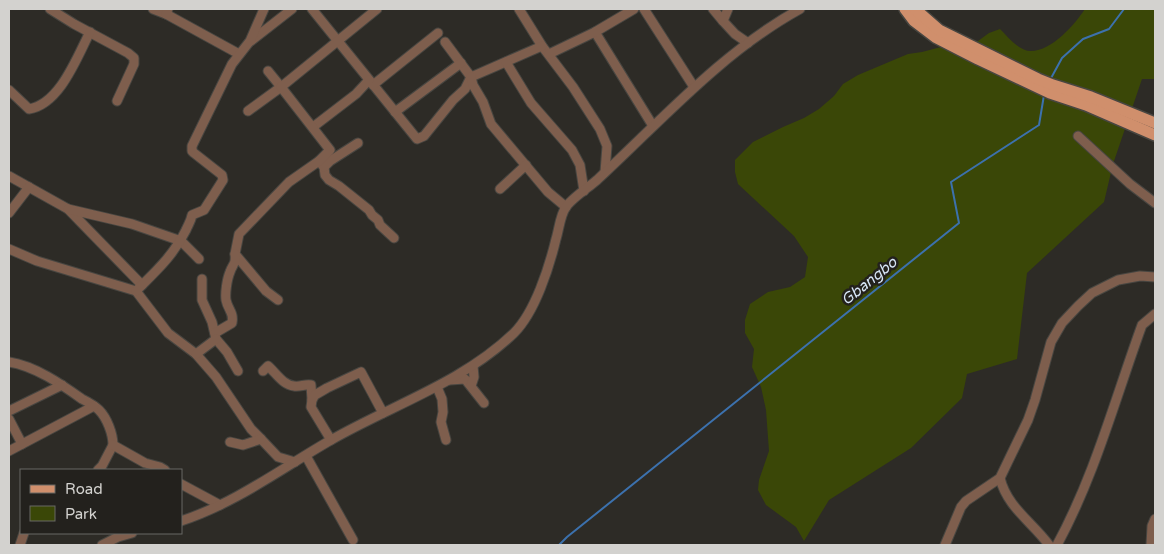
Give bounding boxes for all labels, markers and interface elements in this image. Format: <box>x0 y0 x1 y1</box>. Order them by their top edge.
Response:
water label: Gbangbo <box>838 253 901 309</box>
legend <box>20 469 182 534</box>
text: Road <box>65 480 103 498</box>
text: Park <box>65 505 97 523</box>

